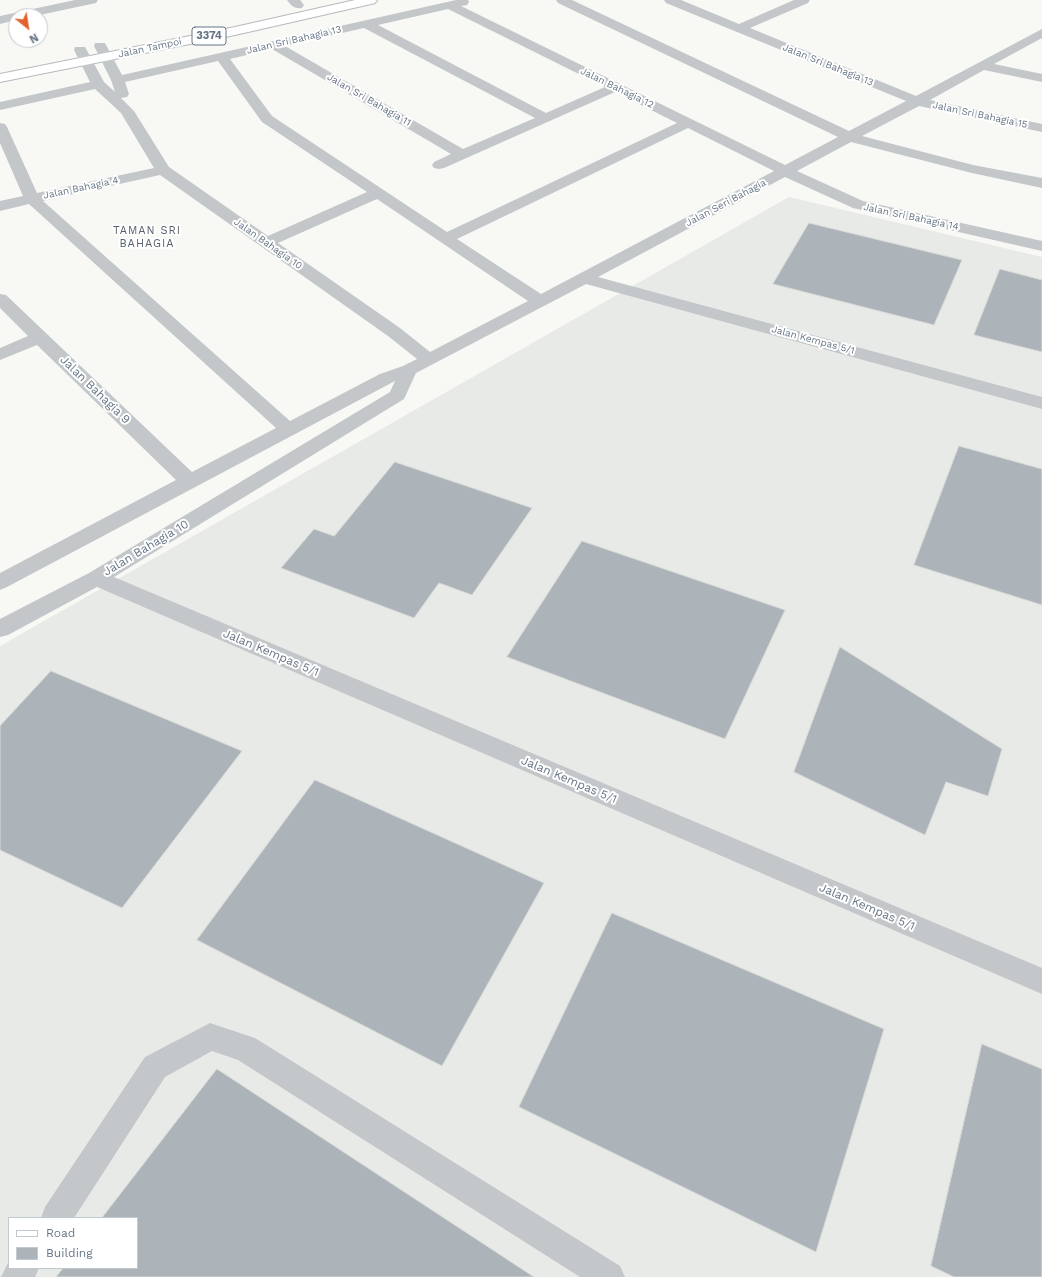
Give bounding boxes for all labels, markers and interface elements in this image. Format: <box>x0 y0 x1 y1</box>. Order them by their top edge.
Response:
north arrow <box>8 8 48 48</box>
street label: Jalan Sri Bahagia 13 <box>245 23 343 57</box>
road number: 3374 <box>192 27 226 45</box>
text: N <box>27 30 41 46</box>
street label: Jalan Tampoi <box>117 35 183 61</box>
street label: Jalan Sri Bahagia 13 <box>781 41 875 89</box>
street label: Jalan Bahagia 12 <box>578 65 656 111</box>
street label: Jalan Sri Bahagia 11 <box>325 71 413 129</box>
street label: Jalan Sri Bahagia 15 <box>931 99 1029 131</box>
street label: Jalan Bahagia 4 <box>42 174 120 202</box>
street label: Jalan Seri Bahagia <box>684 177 768 229</box>
street label: Jalan Sri Bahagia 14 <box>862 201 960 233</box>
street label: Jalan Bahagia 10 <box>232 216 304 272</box>
district label: TAMAN SRI BAHAGIA <box>113 224 181 250</box>
street label: Jalan Kempas 5/1 <box>770 323 856 357</box>
street label: Jalan Bahagia 9 <box>57 353 133 427</box>
street label: Jalan Bahagia 10 <box>101 517 191 579</box>
street label: Jalan Kempas 5/1 <box>221 626 321 680</box>
street label: Jalan Kempas 5/1 <box>519 753 619 807</box>
street label: Jalan Kempas 5/1 <box>817 880 917 934</box>
legend <box>8 1217 138 1269</box>
text: Road <box>46 1226 75 1240</box>
text: Building <box>46 1246 93 1260</box>

